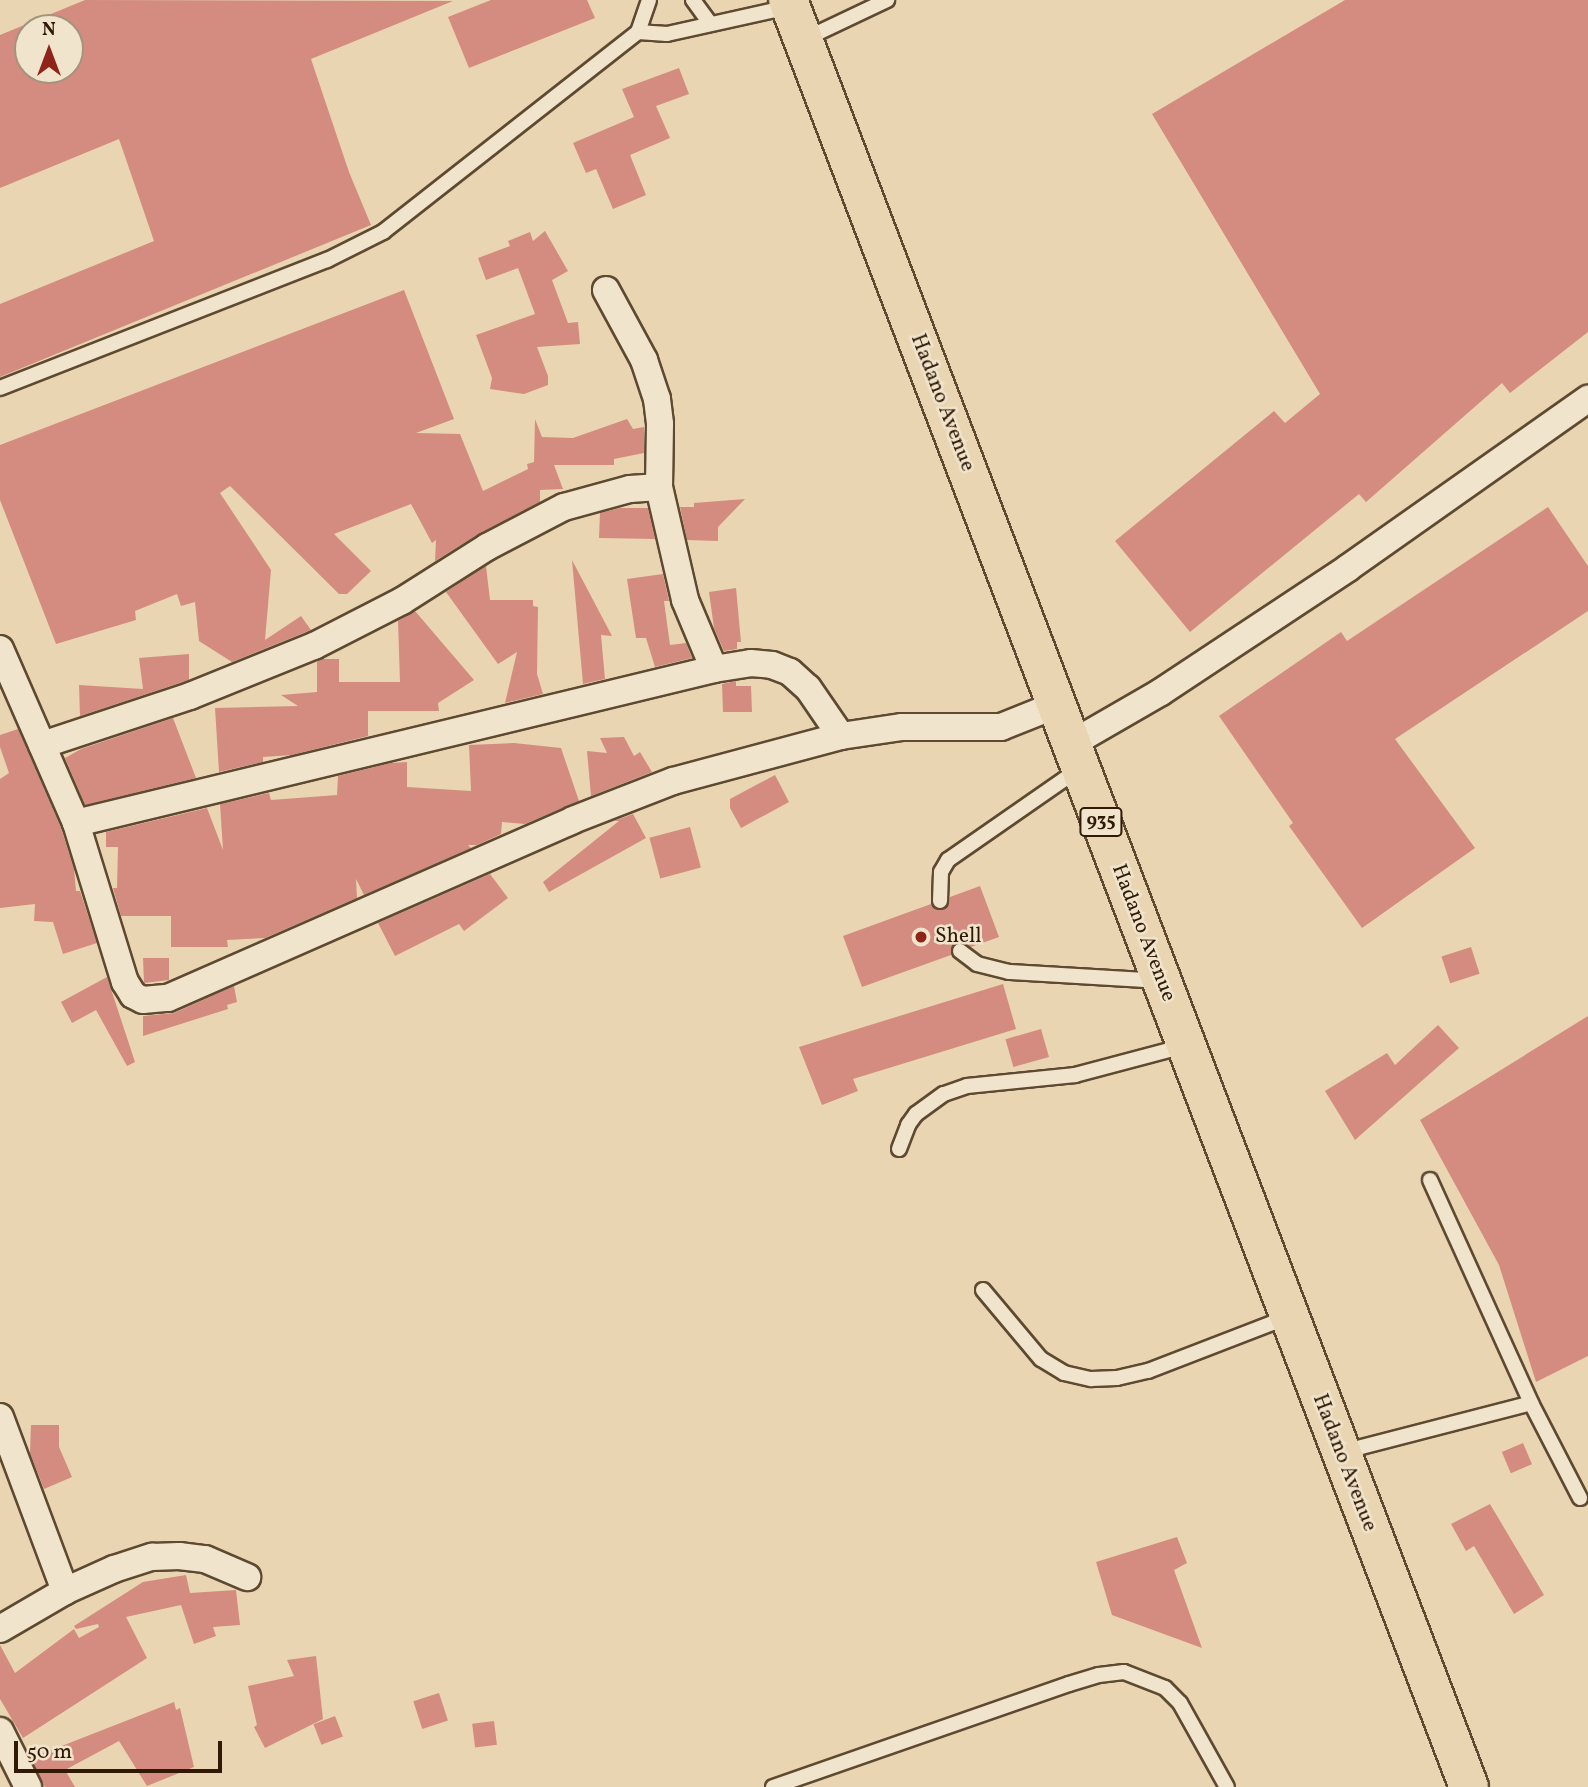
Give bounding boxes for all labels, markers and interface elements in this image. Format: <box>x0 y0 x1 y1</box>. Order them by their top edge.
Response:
north arrow <box>14 14 84 84</box>
text: N <box>42 17 56 43</box>
street label: Hadano Avenue <box>904 331 980 475</box>
road number: 935 <box>1078 806 1124 838</box>
street label: Hadano Avenue <box>1105 861 1181 1005</box>
place label: Shell <box>935 924 982 950</box>
marker: Shell <box>913 929 929 945</box>
street label: Hadano Avenue <box>1306 1391 1382 1535</box>
scale bar <box>18 1728 226 1772</box>
text: 50 m <box>27 1738 72 1767</box>

